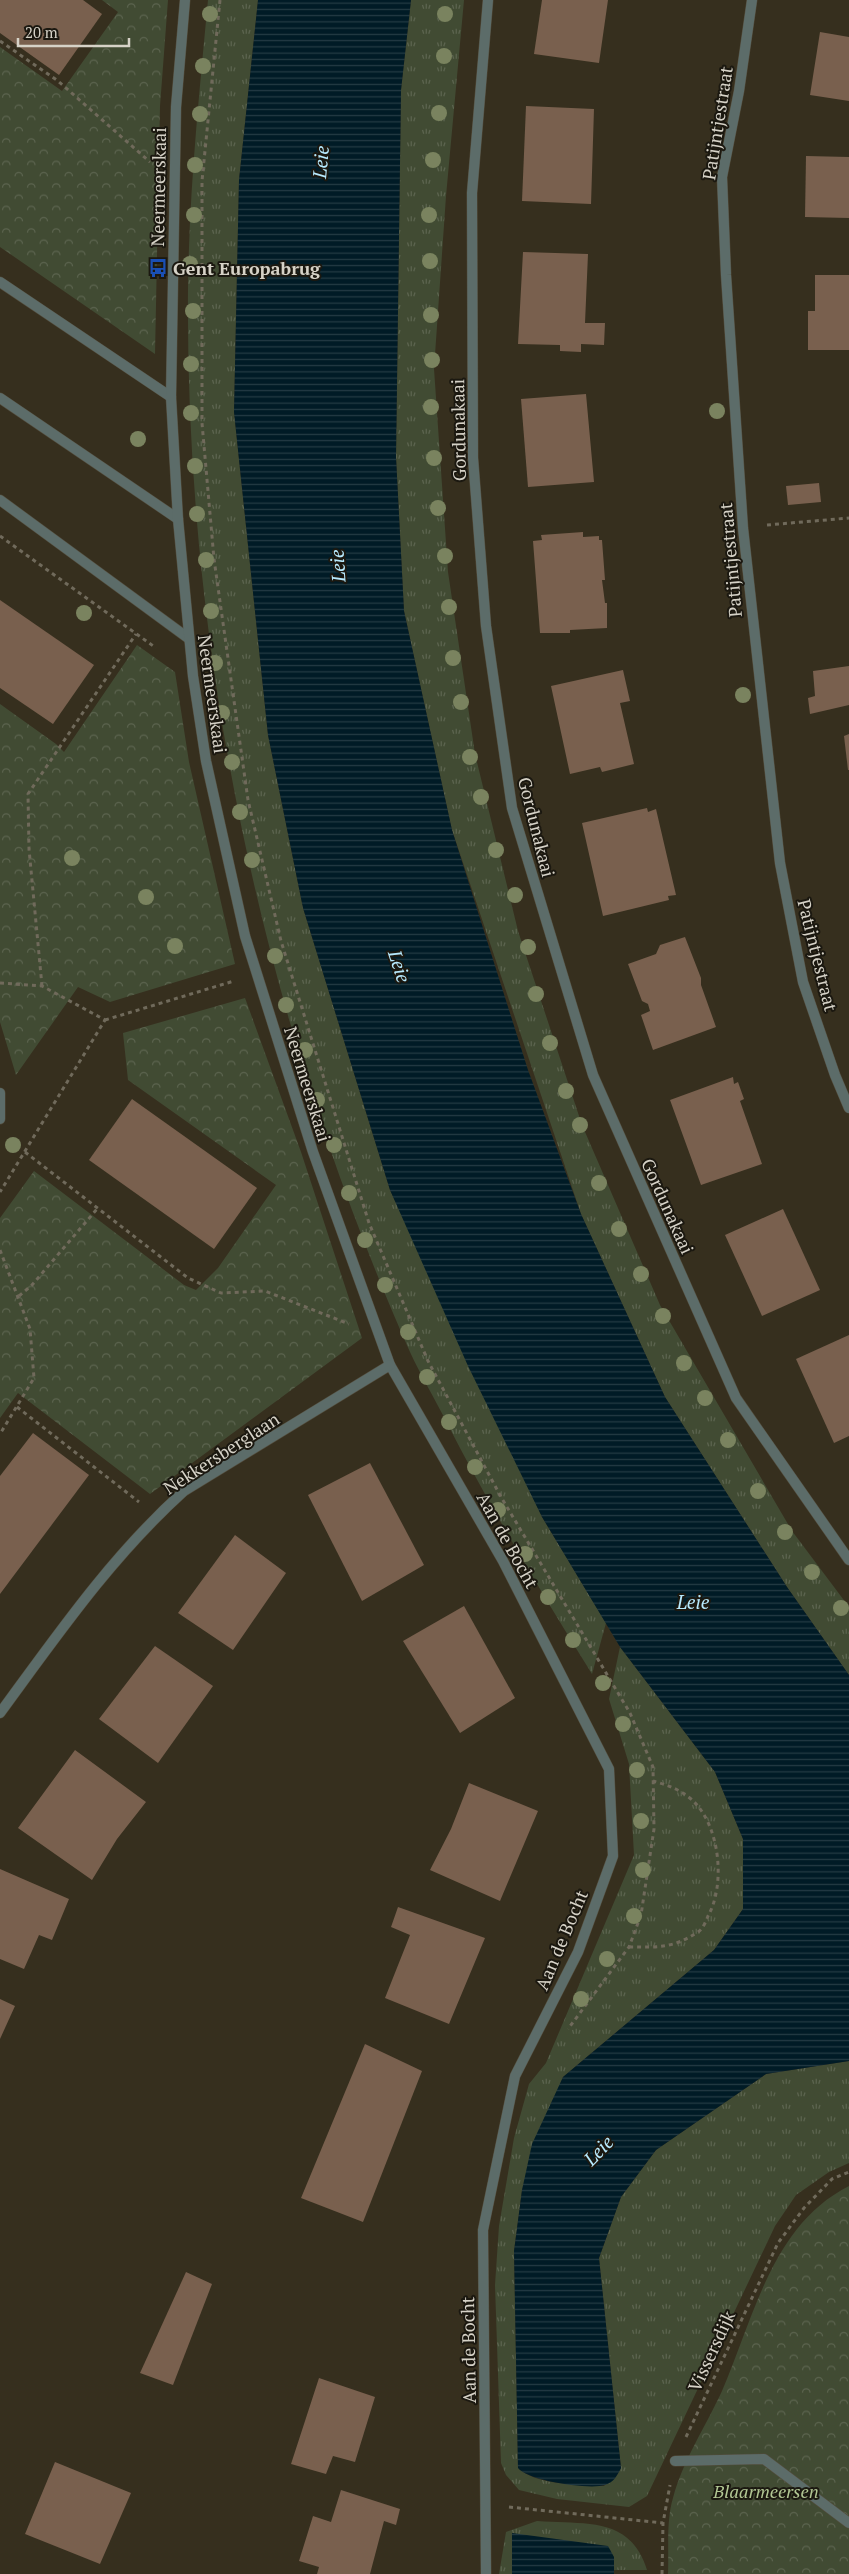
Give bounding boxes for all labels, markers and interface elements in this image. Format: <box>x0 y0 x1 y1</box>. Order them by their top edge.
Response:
scale bar <box>18 15 129 47</box>
text: 20 m <box>25 22 58 42</box>
street label: Patijntjestraat <box>696 64 738 182</box>
street label: Neermeerskaai <box>145 127 171 247</box>
water label: Leie <box>306 144 334 180</box>
place label: Gent Europabrug <box>173 256 321 280</box>
bus stop icon: Gent Europabrug <box>147 257 169 279</box>
street label: Gordunakaai <box>445 379 471 481</box>
street label: Patijntjestraat <box>713 501 747 618</box>
water label: Leie <box>323 548 351 584</box>
street label: Neermeerskaai <box>193 633 233 755</box>
street label: Gordunakaai <box>513 774 561 880</box>
street label: Patijntjestraat <box>792 896 844 1014</box>
water label: Leie <box>383 946 417 986</box>
street label: Neermeerskaai <box>279 1023 337 1145</box>
street label: Gordunakaai <box>636 1154 700 1258</box>
street label: Nekkersberglaan <box>158 1406 284 1500</box>
street label: Aan de Bocht <box>472 1488 544 1593</box>
water label: Leie <box>676 1589 710 1614</box>
street label: Aan de Bocht <box>529 1886 593 1994</box>
water label: Leie <box>577 2129 619 2171</box>
street label: Aan de Bocht <box>455 2296 481 2403</box>
street label: Vissersdijk <box>682 2306 741 2395</box>
park label: Blaarmeersen <box>712 2479 819 2503</box>

